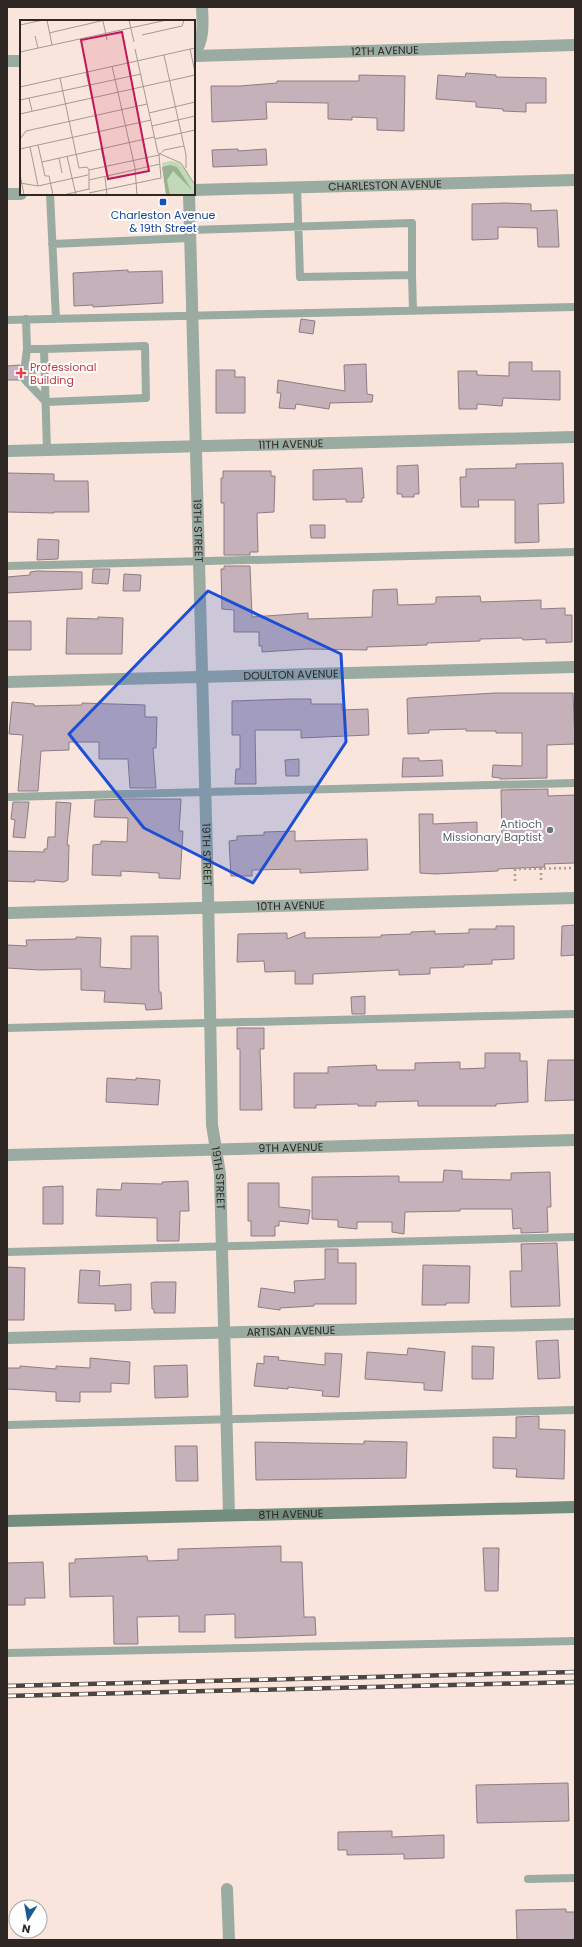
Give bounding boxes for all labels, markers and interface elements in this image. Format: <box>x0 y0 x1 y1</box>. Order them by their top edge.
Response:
inset map <box>20 20 195 195</box>
street label: 12TH AVENUE <box>351 42 419 59</box>
street label: CHARLESTON AVENUE <box>328 175 442 194</box>
marker: Charleston Avenue & 19th Street <box>158 197 168 207</box>
place label: Charleston Avenue & 19th Street <box>111 207 216 236</box>
place label: Professional Building <box>30 359 96 388</box>
marker: Professional Building <box>15 367 27 379</box>
street label: 11TH AVENUE <box>258 435 324 453</box>
street label: 19TH STREET <box>189 499 207 563</box>
street label: DOULTON AVENUE <box>243 665 339 684</box>
place label: Antioch Missionary Baptist <box>443 816 542 845</box>
street label: 19TH STREET <box>198 823 216 887</box>
marker: Antioch Missionary Baptist <box>545 825 555 835</box>
street label: 10TH AVENUE <box>257 897 325 914</box>
street label: 9TH AVENUE <box>258 1139 323 1156</box>
street label: 19TH STREET <box>208 1145 229 1210</box>
street label: ARTISAN AVENUE <box>246 1322 335 1340</box>
street label: 8TH AVENUE <box>258 1505 324 1523</box>
north arrow <box>8 1899 48 1939</box>
text: N <box>21 1920 32 1937</box>

